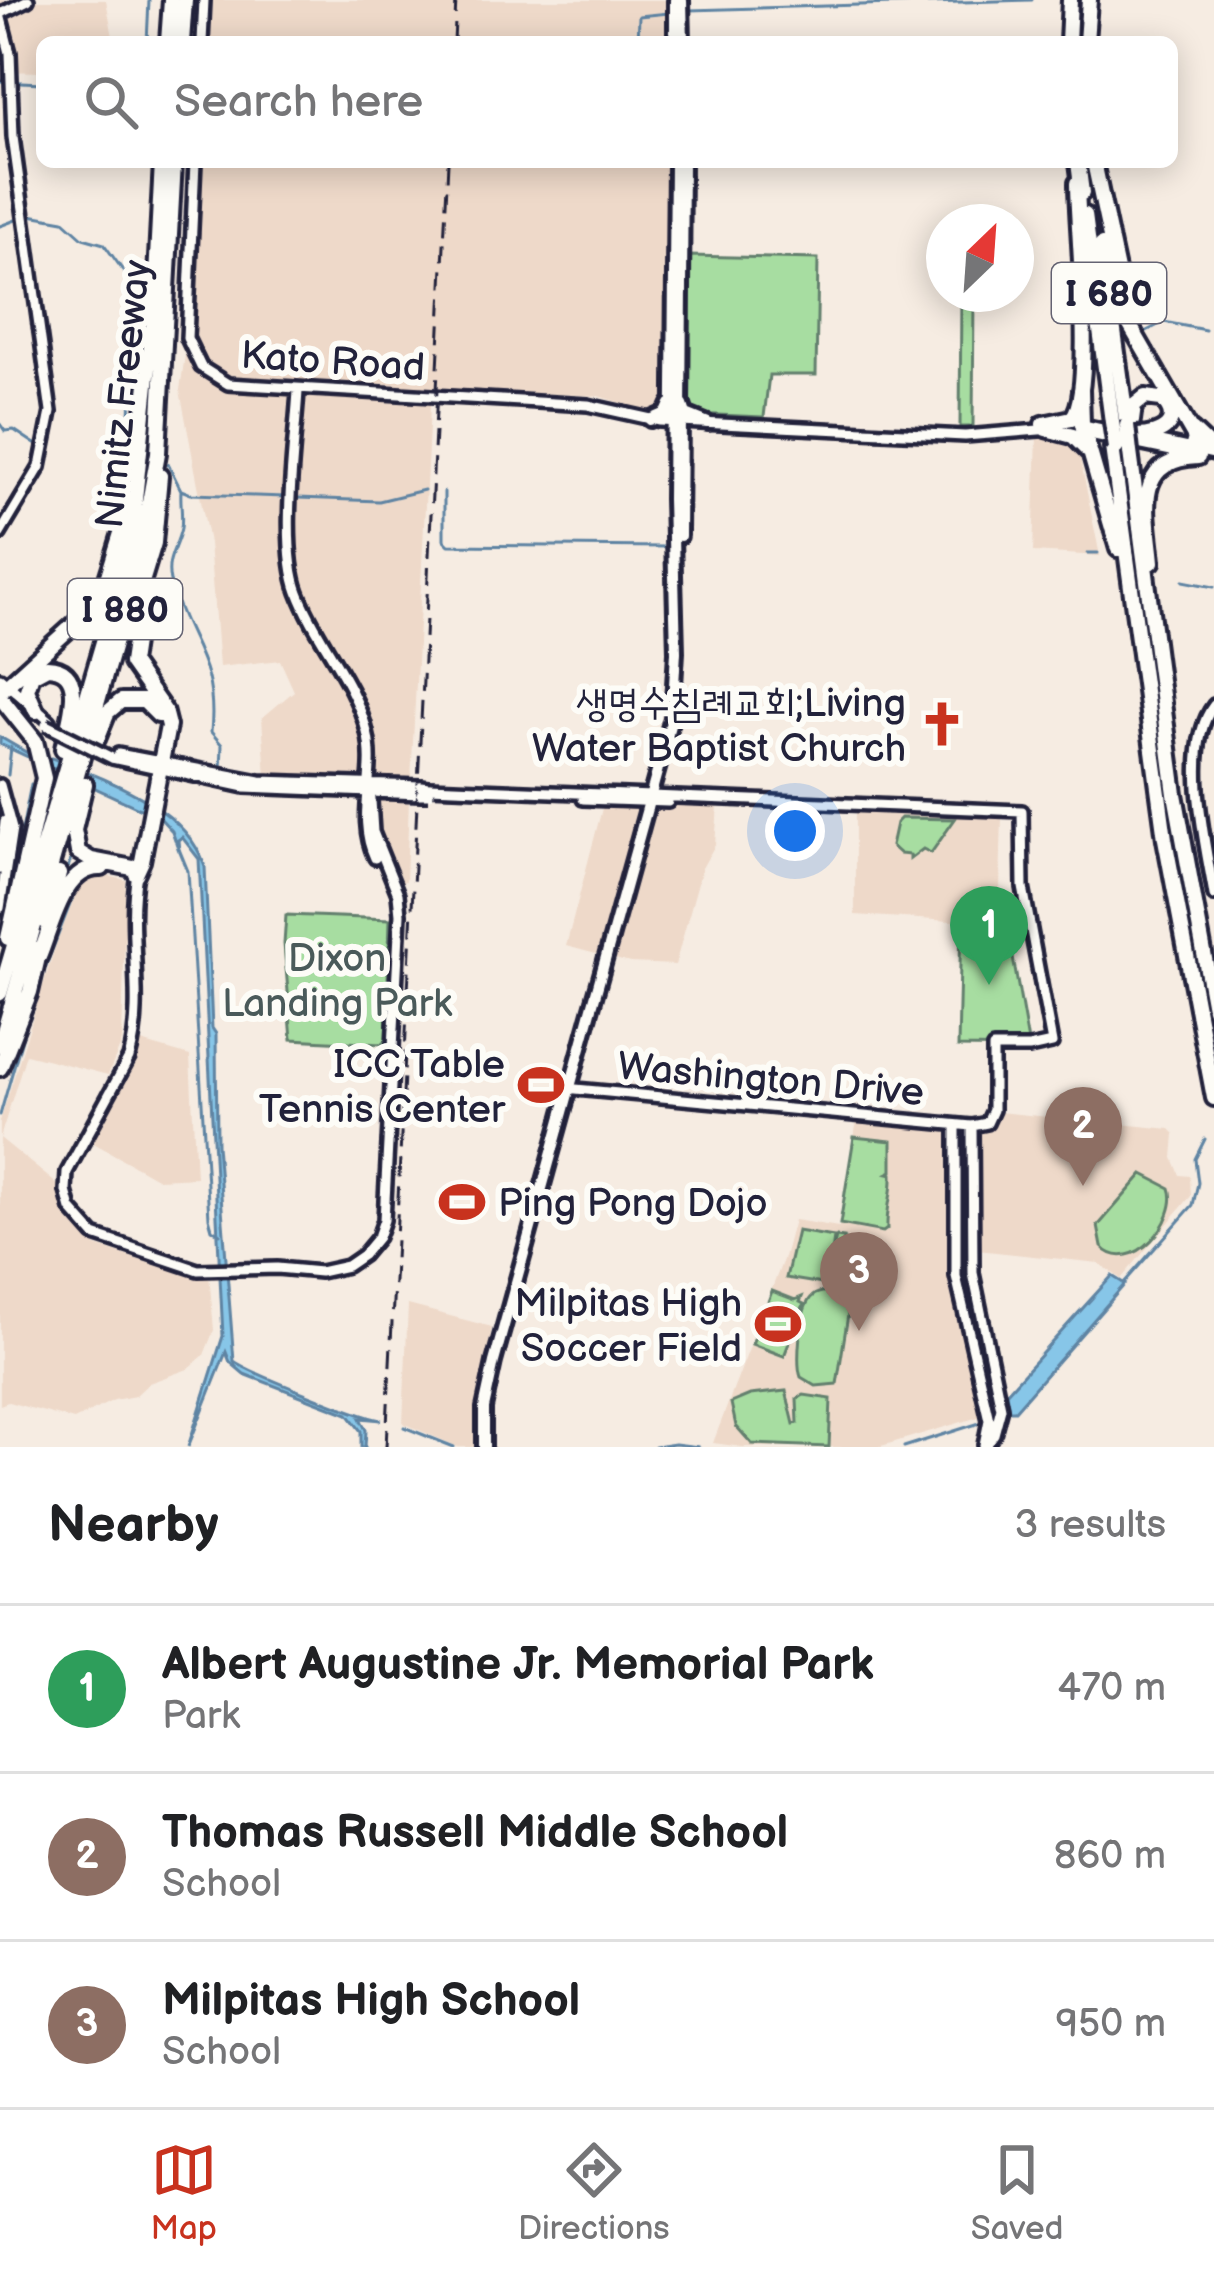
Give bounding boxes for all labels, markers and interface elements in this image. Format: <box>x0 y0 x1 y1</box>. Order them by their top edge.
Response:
search box <box>36 36 1178 168</box>
icon: search <box>78 69 144 135</box>
text: Search here <box>174 75 423 130</box>
north arrow <box>926 204 1034 312</box>
street label: Nimitz Freeway <box>87 257 162 531</box>
road number: I 680 <box>1052 263 1166 323</box>
street label: Kato Road <box>239 333 427 392</box>
road number: I 880 <box>68 579 182 639</box>
place label: 생명수침례교회;Living Water Baptist Church <box>532 681 906 773</box>
church icon: 생명수침례교회;Living Water Baptist Church <box>917 699 967 749</box>
your location <box>765 801 825 861</box>
pin: 1 <box>950 886 1028 985</box>
park label: Dixon Landing Park <box>222 936 453 1028</box>
place label: ICC Table Tennis Center <box>259 1042 506 1134</box>
street label: Washington Drive <box>616 1044 926 1117</box>
sports icon: ICC Table Tennis Center <box>516 1060 566 1110</box>
pin: 2 <box>1044 1087 1122 1186</box>
sports icon: Ping Pong Dojo <box>437 1177 487 1227</box>
place label: Ping Pong Dojo <box>498 1181 768 1228</box>
pin: 3 <box>820 1232 898 1331</box>
place label: Milpitas High Soccer Field <box>514 1281 742 1373</box>
sports icon: Milpitas High Soccer Field <box>753 1299 803 1349</box>
text: Nearby <box>48 1495 219 1556</box>
text: 3 results <box>1014 1502 1166 1549</box>
text: Albert Augustine Jr. Memorial Park <box>162 1638 874 1693</box>
text: 1 <box>79 1665 95 1712</box>
text: 470 m <box>1057 1665 1166 1712</box>
text: Park <box>162 1693 240 1740</box>
text: Thomas Russell Middle School <box>162 1806 788 1861</box>
text: 2 <box>75 1833 99 1880</box>
text: 860 m <box>1054 1833 1166 1880</box>
text: School <box>162 1861 281 1908</box>
text: Milpitas High School <box>162 1974 580 2029</box>
text: 3 <box>76 2001 98 2048</box>
text: 950 m <box>1055 2001 1166 2048</box>
text: School <box>162 2029 281 2076</box>
tab: Map <box>151 2137 217 2249</box>
tab: Directions <box>518 2137 670 2249</box>
tab: Saved <box>971 2137 1063 2249</box>

